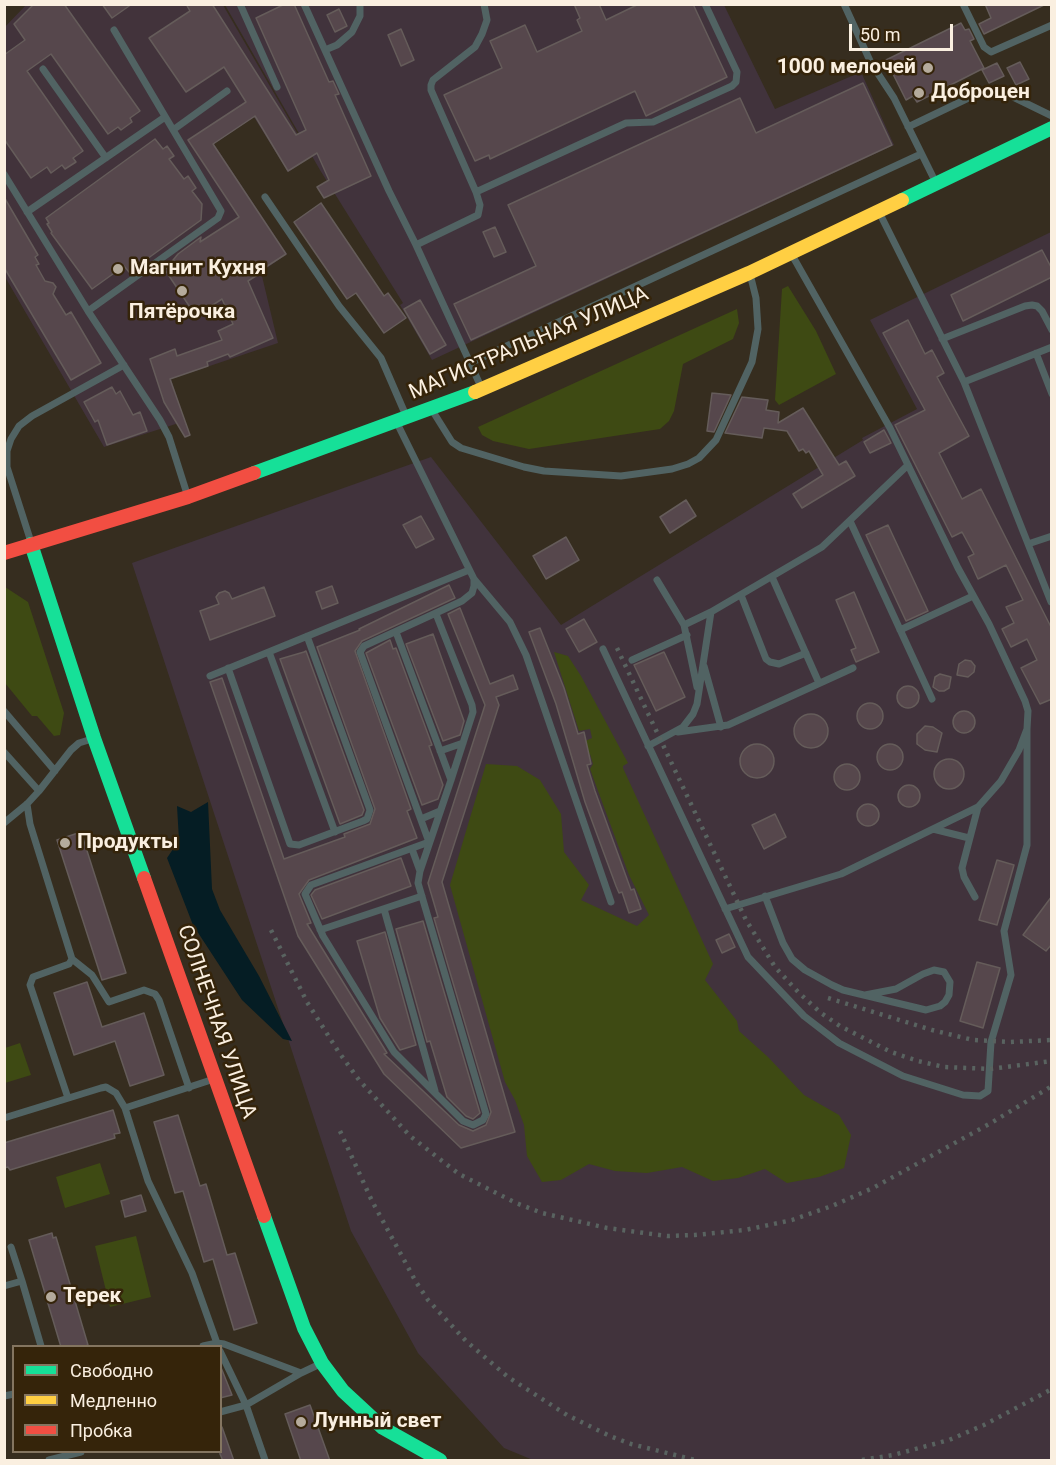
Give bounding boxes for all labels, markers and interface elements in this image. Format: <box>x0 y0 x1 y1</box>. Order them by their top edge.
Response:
scale bar <box>852 12 956 50</box>
text: 50 m <box>860 24 900 45</box>
place label: 1000 мелочей <box>777 55 916 81</box>
marker: 1000 мелочей <box>921 61 935 75</box>
place label: Доброцен <box>931 80 1030 106</box>
marker: Доброцен <box>912 86 926 100</box>
place label: Магнит Кухня <box>130 256 266 282</box>
marker: Магнит Кухня <box>111 262 125 276</box>
street label: МАГИСТРАЛЬНАЯ УЛИЦА <box>405 282 653 406</box>
marker: Пятёрочка <box>175 284 189 298</box>
place label: Пятёрочка <box>129 300 235 326</box>
place label: Продукты <box>77 830 179 856</box>
marker: Продукты <box>58 836 72 850</box>
street label: СОЛНЕЧНАЯ УЛИЦА <box>171 922 261 1122</box>
place label: Терек <box>63 1284 121 1310</box>
marker: Терек <box>44 1290 58 1304</box>
legend <box>12 1345 222 1453</box>
text: Свободно <box>70 1360 153 1381</box>
text: Медленно <box>70 1390 157 1411</box>
place label: Лунный свет <box>313 1409 441 1435</box>
marker: Лунный свет <box>294 1415 308 1429</box>
text: Пробка <box>70 1420 133 1441</box>

